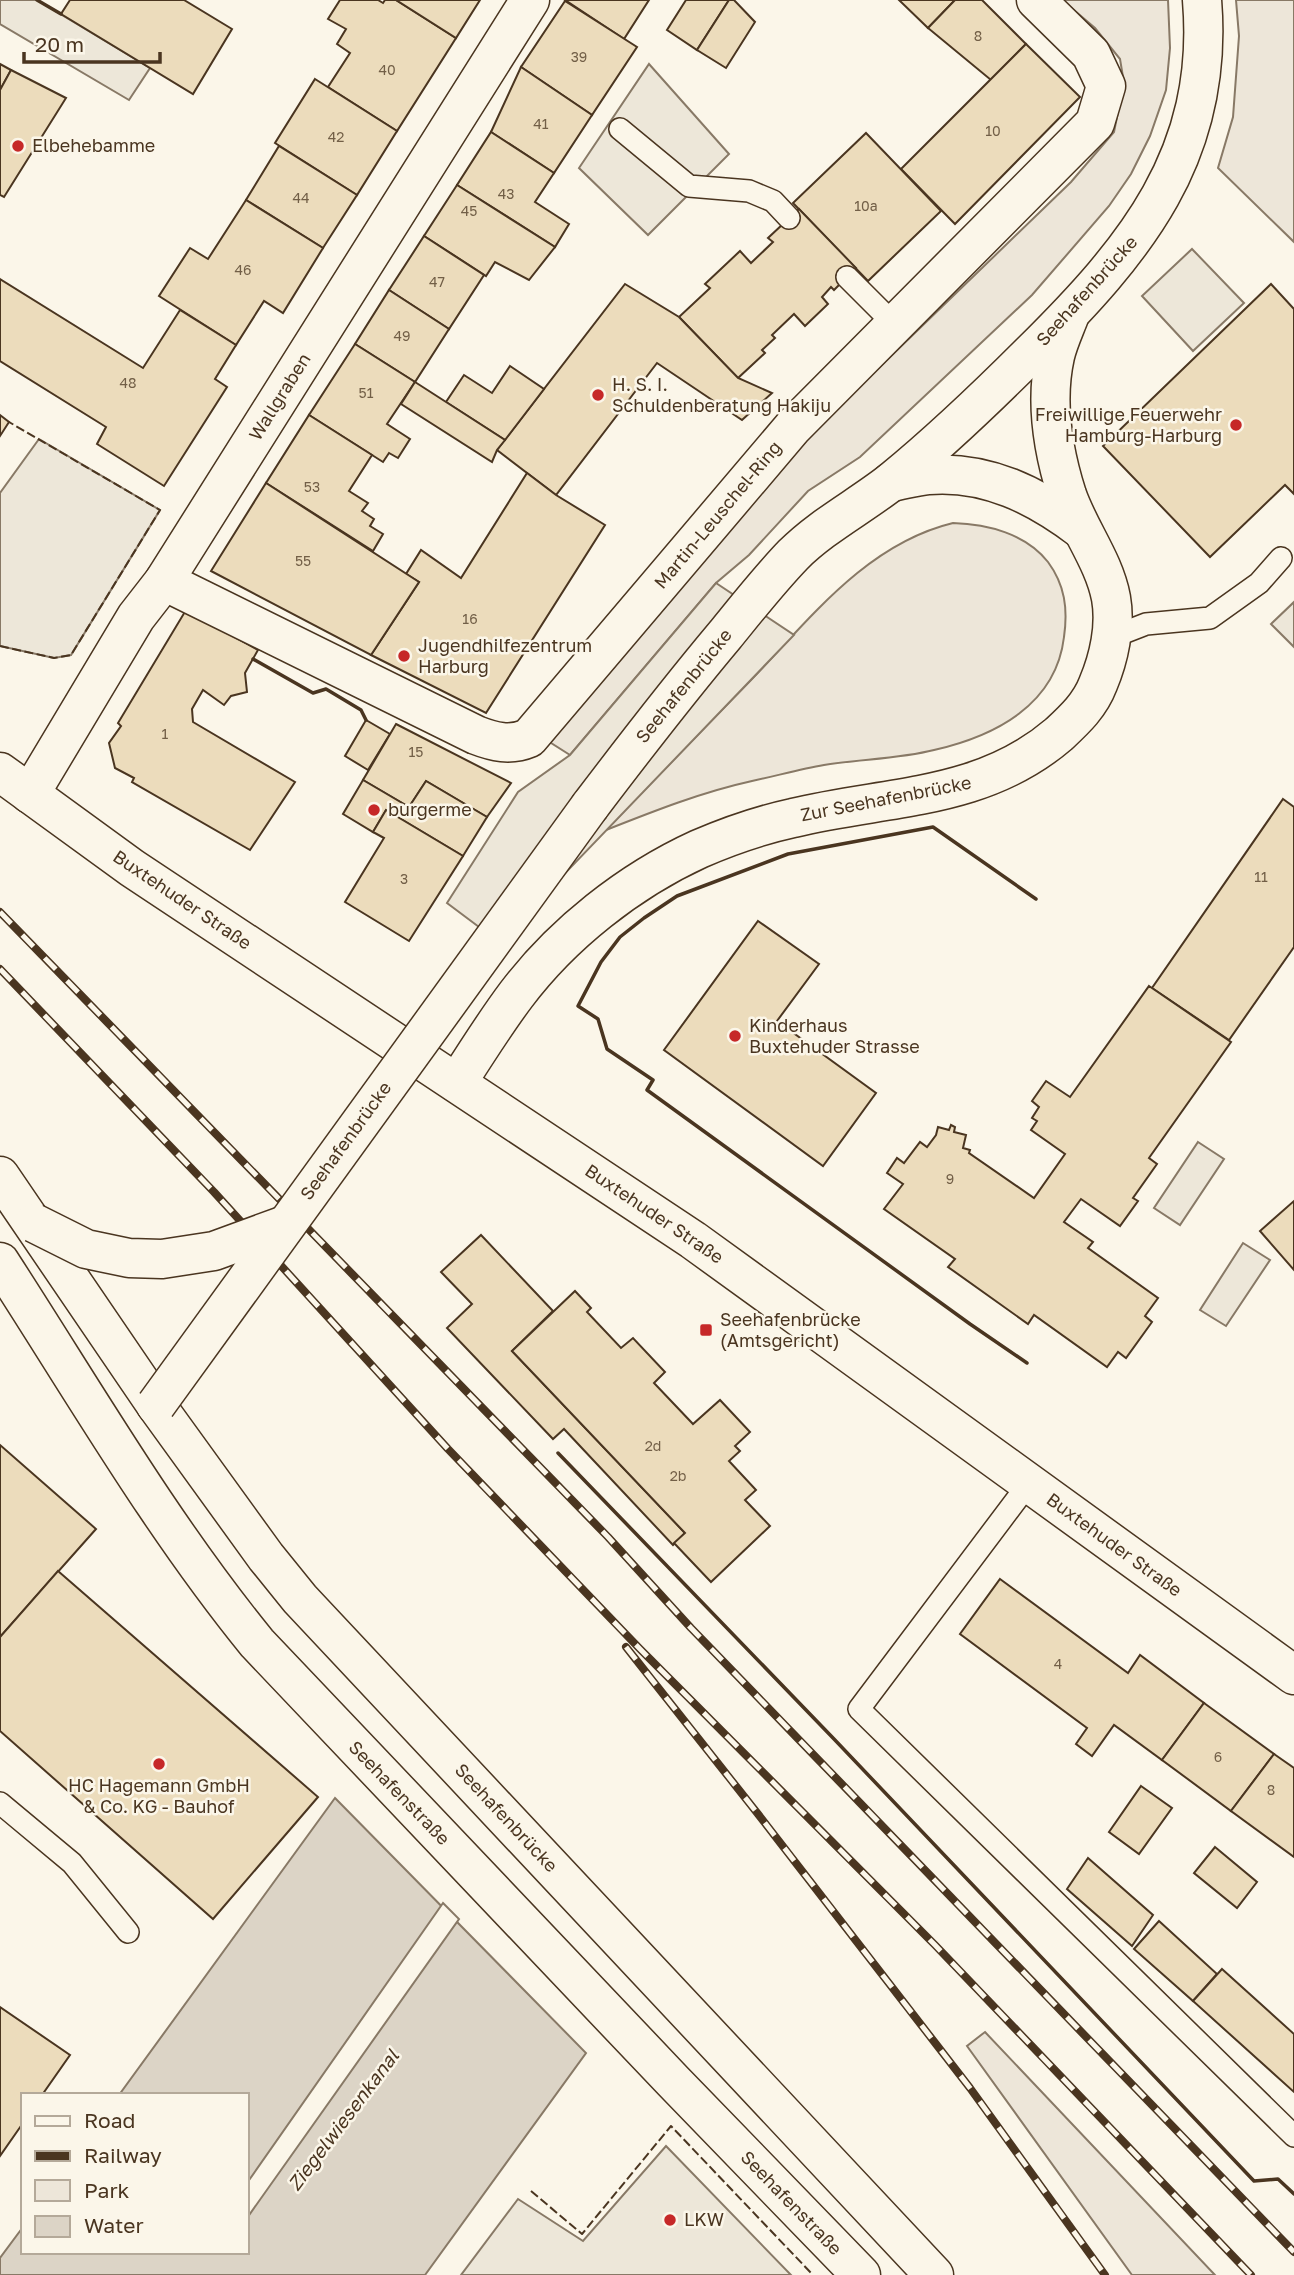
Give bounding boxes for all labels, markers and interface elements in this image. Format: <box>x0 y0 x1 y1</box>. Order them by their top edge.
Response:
scale bar <box>24 21 161 65</box>
house number: 8 <box>974 27 982 44</box>
text: 20 m <box>35 31 84 57</box>
house number: 39 <box>571 48 587 65</box>
house number: 40 <box>378 61 396 78</box>
house number: 41 <box>533 115 549 132</box>
house number: 10 <box>985 122 1001 139</box>
house number: 42 <box>328 128 344 145</box>
place label: Elbehebamme <box>32 134 155 156</box>
marker: Elbehebamme <box>10 138 26 154</box>
house number: 43 <box>498 185 514 202</box>
house number: 44 <box>292 189 310 206</box>
house number: 10a <box>854 197 878 214</box>
house number: 45 <box>461 202 477 219</box>
street label: Seehafenbrücke <box>1031 231 1141 350</box>
house number: 46 <box>234 261 252 278</box>
house number: 47 <box>429 273 445 290</box>
house number: 49 <box>393 327 411 344</box>
street label: Wallgraben <box>244 349 315 444</box>
place label: H. S. I. Schuldenberatung Hakiju <box>612 373 831 416</box>
house number: 48 <box>119 374 137 391</box>
house number: 51 <box>359 384 374 401</box>
marker: H. S. I. Schuldenberatung Hakiju <box>590 387 606 403</box>
place label: Freiwillige Feuerwehr Hamburg-Harburg <box>1035 403 1222 446</box>
marker: Freiwillige Feuerwehr Hamburg-Harburg <box>1228 417 1244 433</box>
street label: Martin-Leuschel-Ring <box>649 436 786 593</box>
house number: 53 <box>304 478 320 495</box>
house number: 55 <box>295 552 311 569</box>
house number: 16 <box>462 610 478 627</box>
street label: Seehafenbrücke <box>630 624 736 747</box>
place label: Jugendhilfezentrum Harburg <box>418 634 592 677</box>
marker: Jugendhilfezentrum Harburg <box>396 648 412 664</box>
house number: 1 <box>162 725 169 742</box>
house number: 15 <box>409 743 423 760</box>
street label: Zur Seehafenbrücke <box>799 771 973 825</box>
place label: burgerme <box>388 798 472 820</box>
marker: burgerme <box>366 802 382 818</box>
street label: Buxtehuder Straße <box>109 845 256 954</box>
house number: 11 <box>1254 868 1268 885</box>
house number: 3 <box>400 870 408 887</box>
place label: Kinderhaus Buxtehuder Strasse <box>749 1014 920 1057</box>
marker: Kinderhaus Buxtehuder Strasse <box>727 1028 743 1044</box>
street label: Seehafenbrücke <box>295 1077 395 1204</box>
street label: Buxtehuder Straße <box>581 1159 728 1268</box>
house number: 9 <box>946 1170 954 1187</box>
place label: Seehafenbrücke (Amtsgericht) <box>720 1308 861 1351</box>
marker: Seehafenbrücke (Amtsgericht) <box>698 1322 714 1338</box>
house number: 2d <box>645 1437 661 1454</box>
house number: 2b <box>670 1467 686 1484</box>
street label: Buxtehuder Straße <box>1043 1488 1187 1601</box>
house number: 4 <box>1054 1655 1062 1672</box>
street label: Seehafenstraße <box>345 1736 455 1849</box>
house number: 6 <box>1214 1748 1222 1765</box>
marker: HC Hagemann GmbH & Co. KG - Bauhof <box>151 1756 167 1772</box>
street label: Seehafenbrücke <box>451 1758 563 1876</box>
place label: HC Hagemann GmbH & Co. KG - Bauhof <box>68 1774 250 1817</box>
house number: 8 <box>1267 1781 1275 1798</box>
water label: Ziegelwiesenkanal <box>282 2044 404 2195</box>
legend <box>21 2093 248 2254</box>
text: Road <box>84 2107 135 2133</box>
text: Railway <box>84 2142 162 2168</box>
street label: Seehafenstraße <box>737 2146 847 2259</box>
text: Park <box>84 2177 130 2203</box>
place label: LKW <box>684 2208 724 2230</box>
text: Water <box>84 2212 144 2238</box>
marker: LKW <box>662 2212 678 2228</box>

